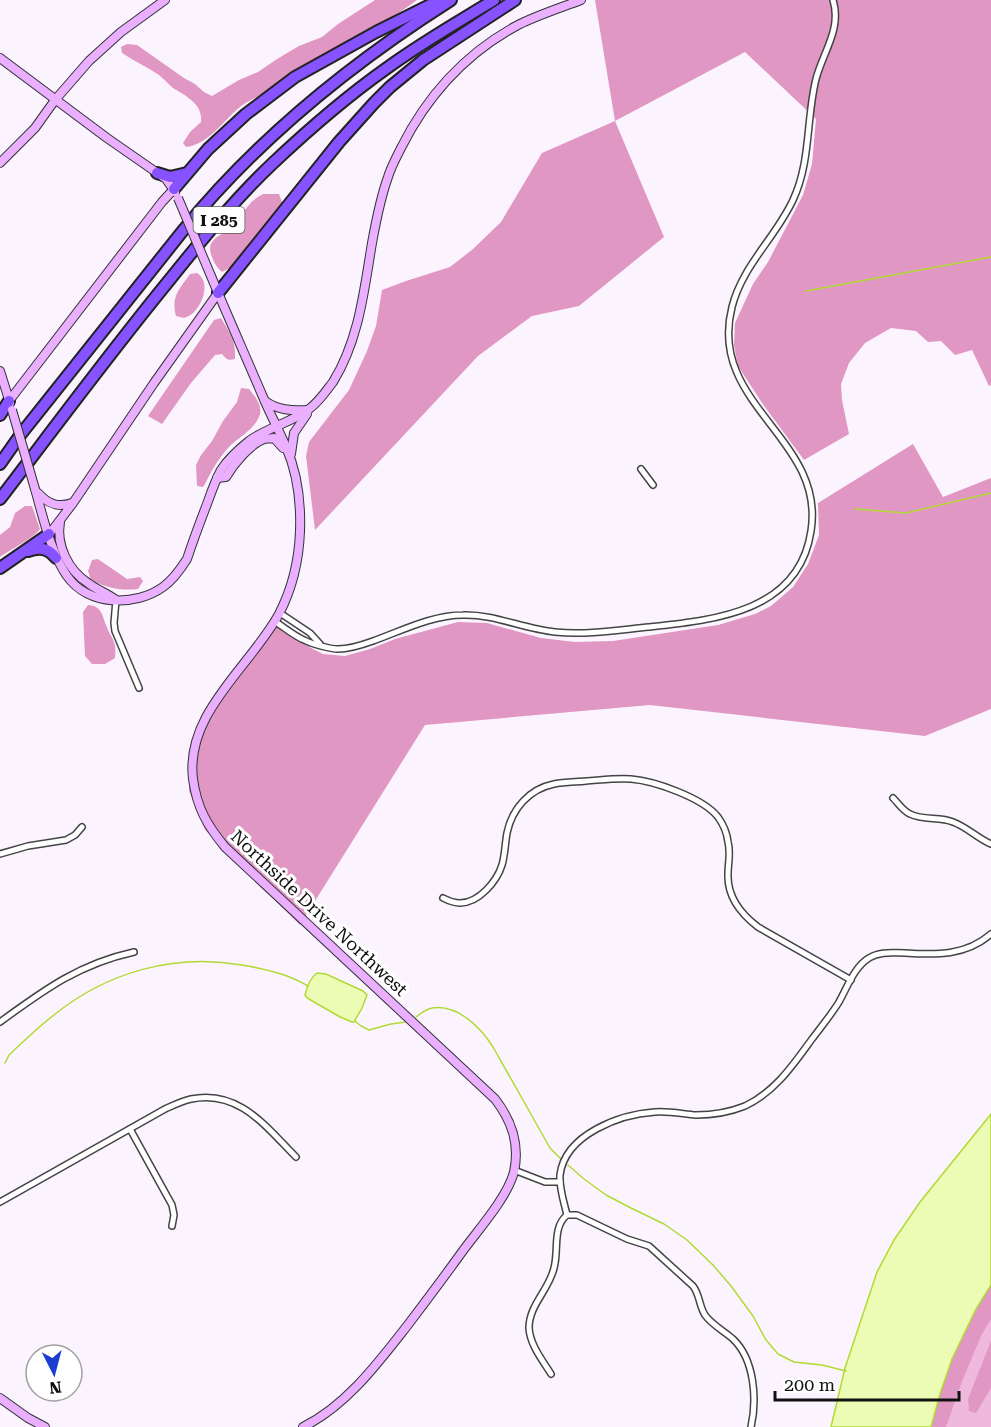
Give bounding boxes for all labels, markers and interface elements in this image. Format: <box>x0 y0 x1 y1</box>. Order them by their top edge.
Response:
road number: I 285 <box>194 207 244 233</box>
street label: Northside Drive Northwest <box>227 825 412 1000</box>
north arrow <box>24 1343 84 1403</box>
scale bar <box>775 1364 960 1402</box>
text: 200 m <box>784 1374 835 1395</box>
text: N <box>48 1377 63 1398</box>

